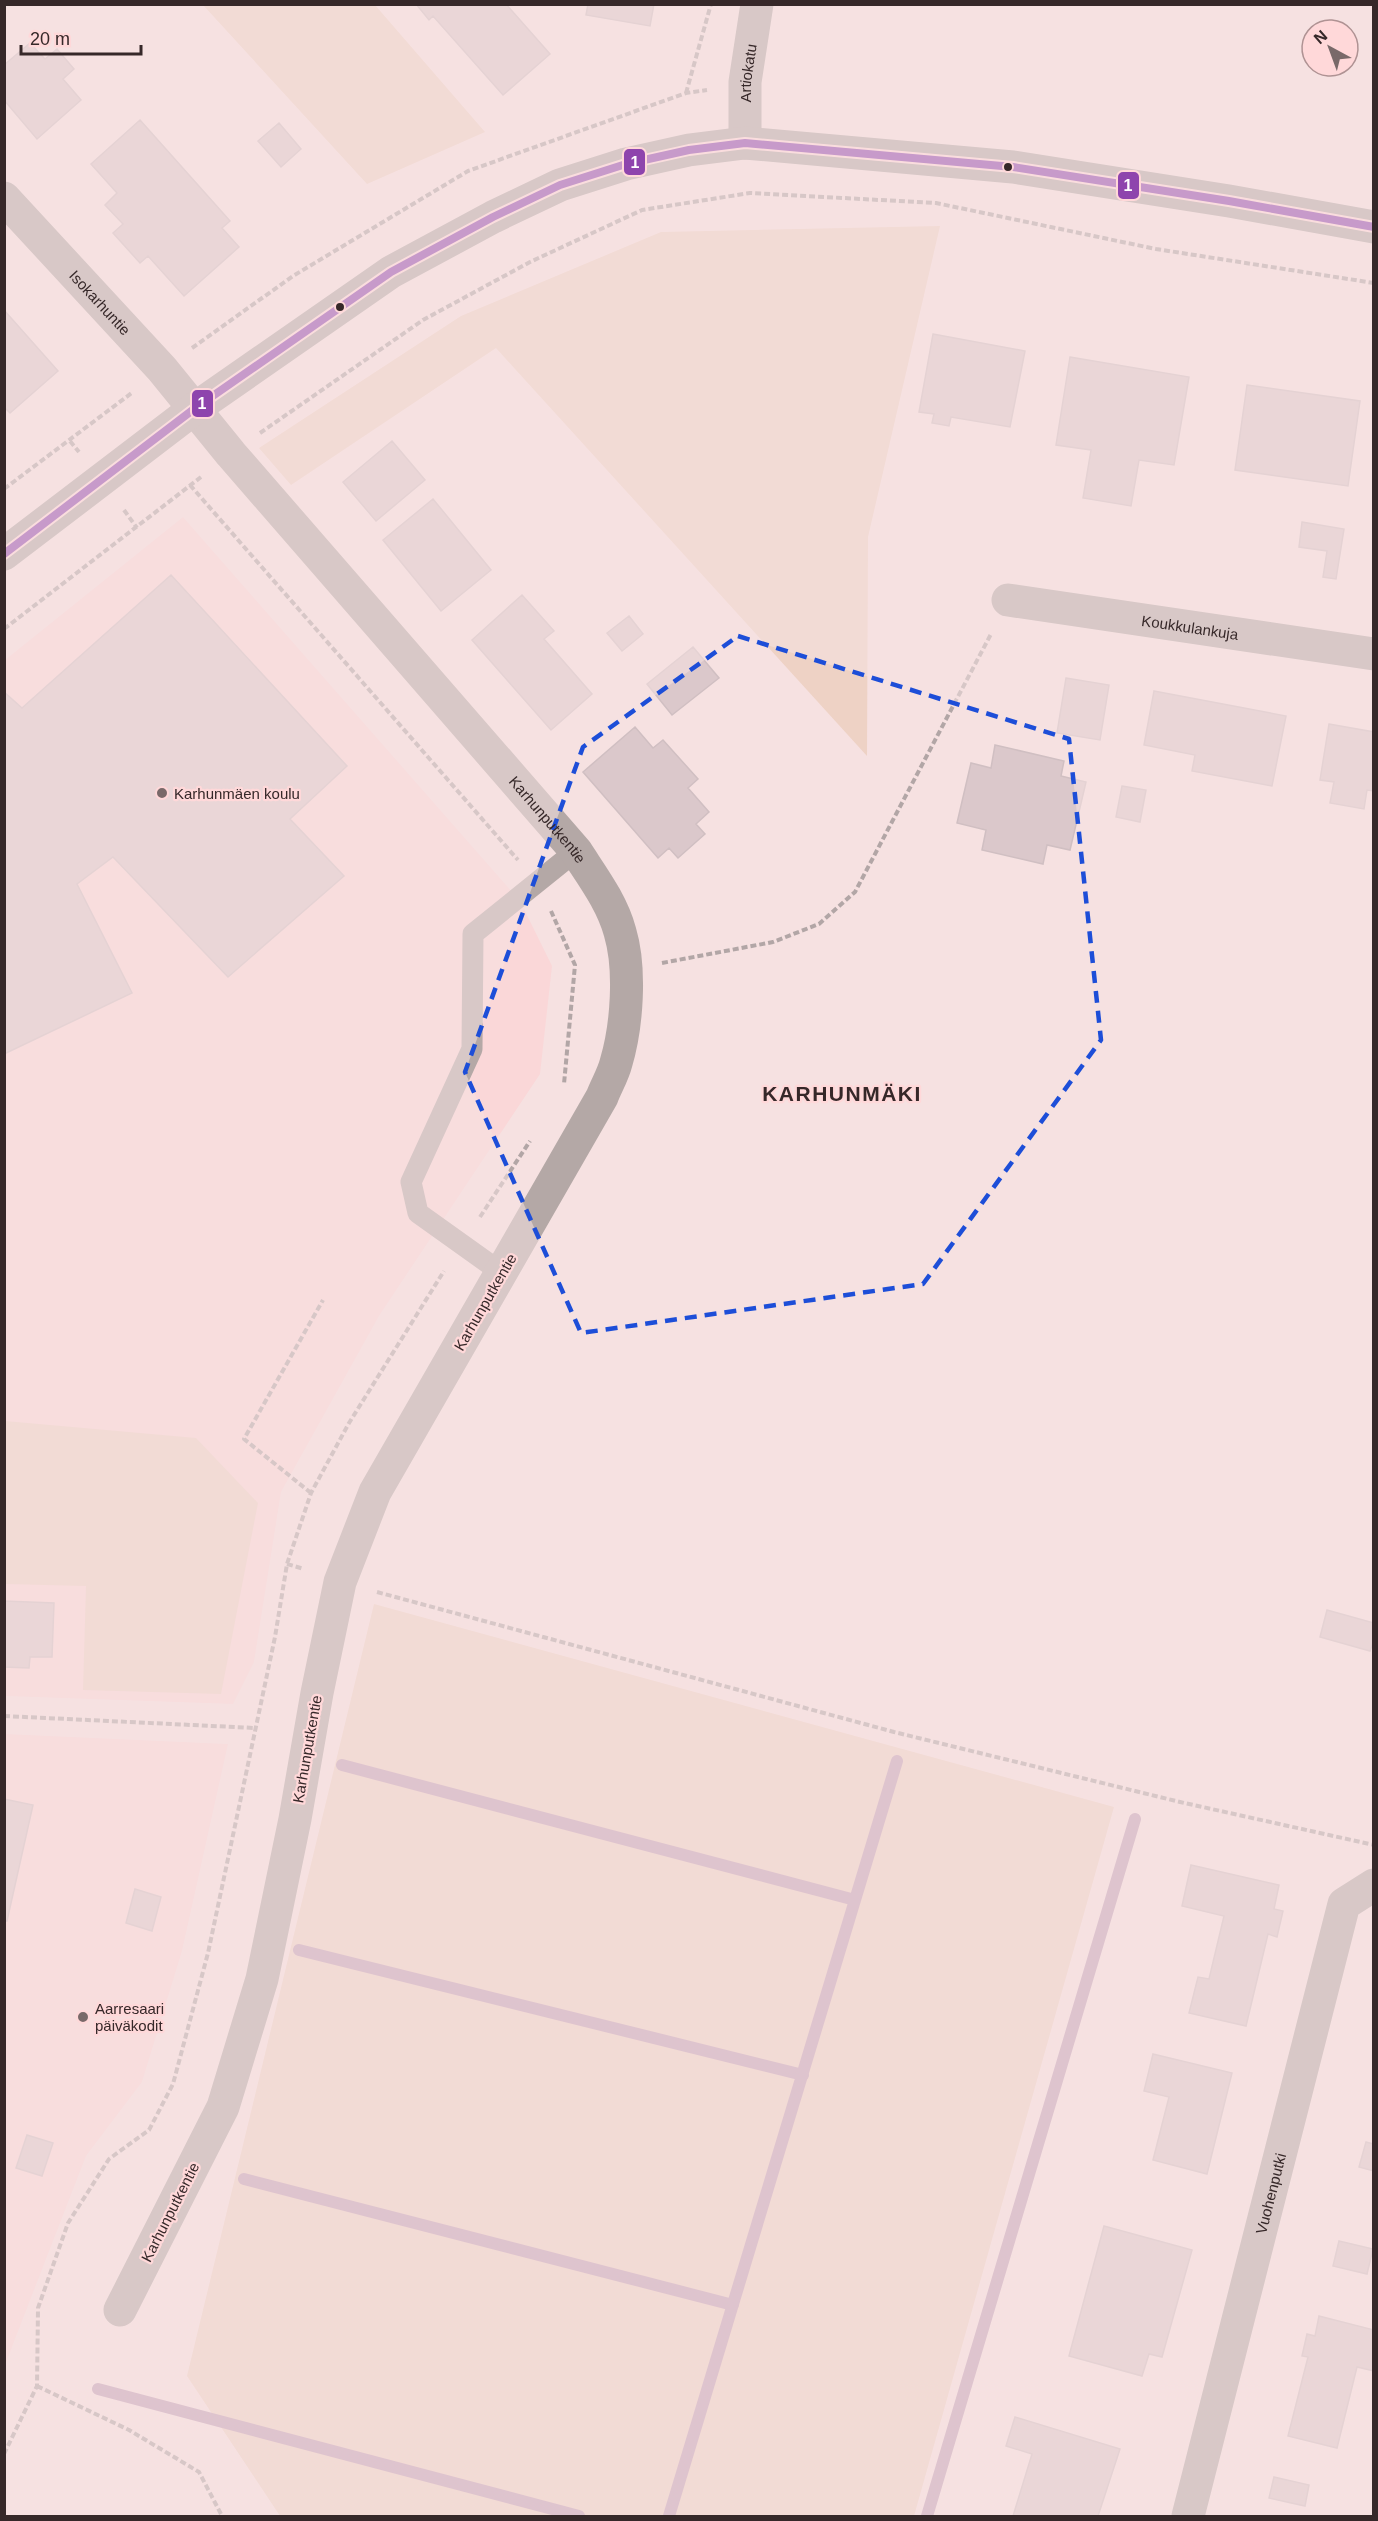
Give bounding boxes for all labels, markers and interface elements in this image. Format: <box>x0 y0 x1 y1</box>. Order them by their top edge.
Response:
scale bar <box>21 18 141 56</box>
north arrow <box>1300 18 1360 78</box>
text: N <box>1311 27 1330 47</box>
text: 20 m <box>30 29 70 49</box>
street label: Artiokatu <box>736 43 759 103</box>
line badge: 1 <box>623 148 646 176</box>
text: 1 <box>631 154 640 171</box>
unlabelled marker <box>1002 161 1014 173</box>
line badge: 1 <box>1117 171 1140 200</box>
text: 1 <box>1124 177 1133 194</box>
street label: Isokarhuntie <box>66 267 134 338</box>
unlabelled marker <box>334 301 346 313</box>
line badge: 1 <box>191 389 214 418</box>
text: 1 <box>198 395 207 412</box>
street label: Koukkulankuja <box>1141 611 1240 642</box>
street label: Karhunputkentie <box>506 772 590 866</box>
place label: Karhunmäen koulu <box>174 785 300 802</box>
marker: Karhunmäen koulu <box>155 786 169 800</box>
district label: KARHUNMÄKI <box>762 1082 922 1105</box>
street label: Karhunputkentie <box>450 1250 520 1354</box>
street label: Karhunputkentie <box>289 1694 325 1804</box>
place label: Aarresaari päiväkodit <box>95 2000 164 2034</box>
marker: Aarresaari päiväkodit <box>76 2010 90 2024</box>
street label: Vuohenputki <box>1252 2151 1289 2236</box>
street label: Karhunputkentie <box>138 2159 202 2265</box>

